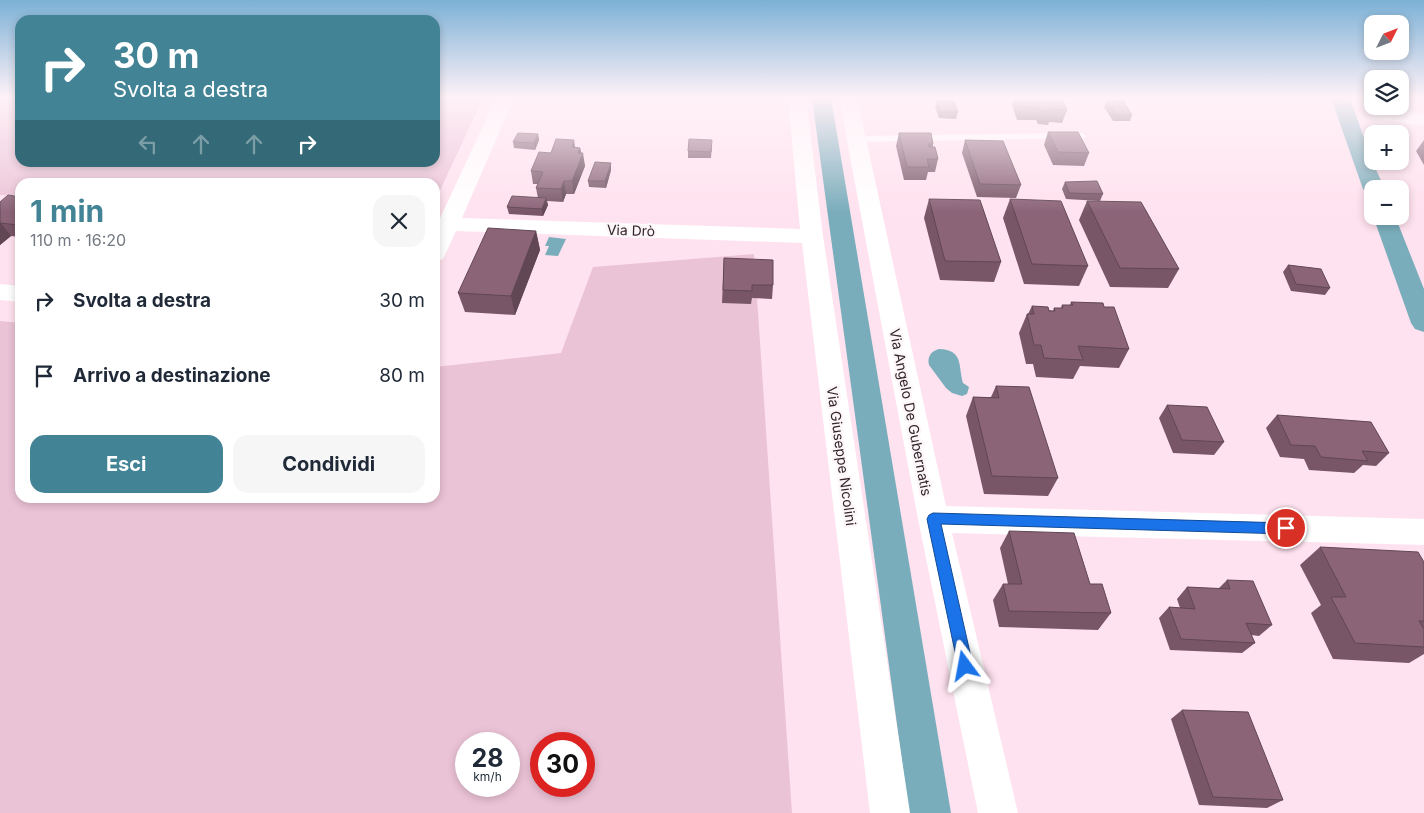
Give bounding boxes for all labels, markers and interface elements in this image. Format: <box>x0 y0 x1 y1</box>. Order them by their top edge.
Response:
north arrow <box>1364 15 1409 60</box>
map controls <box>1364 15 1409 225</box>
text: 30 m <box>113 34 199 76</box>
icon: right <box>30 35 95 100</box>
button: layers <box>1364 70 1409 115</box>
text: Svolta a destra <box>113 76 268 102</box>
button: + <box>1364 125 1409 170</box>
icon: left <box>134 130 162 158</box>
icon: ahead <box>187 130 215 158</box>
icon: ahead <box>240 130 268 158</box>
icon: right <box>293 130 321 158</box>
button: − <box>1364 180 1409 225</box>
text: 1 min <box>30 193 104 229</box>
button: close <box>373 195 425 247</box>
street label: Via Drò <box>607 221 655 239</box>
text: 110 m · 16:20 <box>30 230 126 250</box>
icon: right <box>30 287 58 315</box>
text: Svolta a destra <box>73 289 211 312</box>
text: 30 m <box>379 289 425 312</box>
street label: Via Angelo De Gubernatis <box>886 327 936 497</box>
icon: arrive <box>30 362 58 390</box>
text: Arrivo a destinazione <box>73 364 271 387</box>
text: 80 m <box>379 364 425 387</box>
street label: Via Giuseppe Nicolini <box>824 385 860 527</box>
button: Esci <box>30 435 223 493</box>
button: Condividi <box>233 435 425 493</box>
pin <box>1265 507 1307 549</box>
icon: arrive <box>1272 514 1300 542</box>
position arrow <box>938 639 990 691</box>
speed limit sign: 30 <box>530 732 595 797</box>
text: 28 <box>471 743 504 773</box>
text: km/h <box>473 769 502 784</box>

